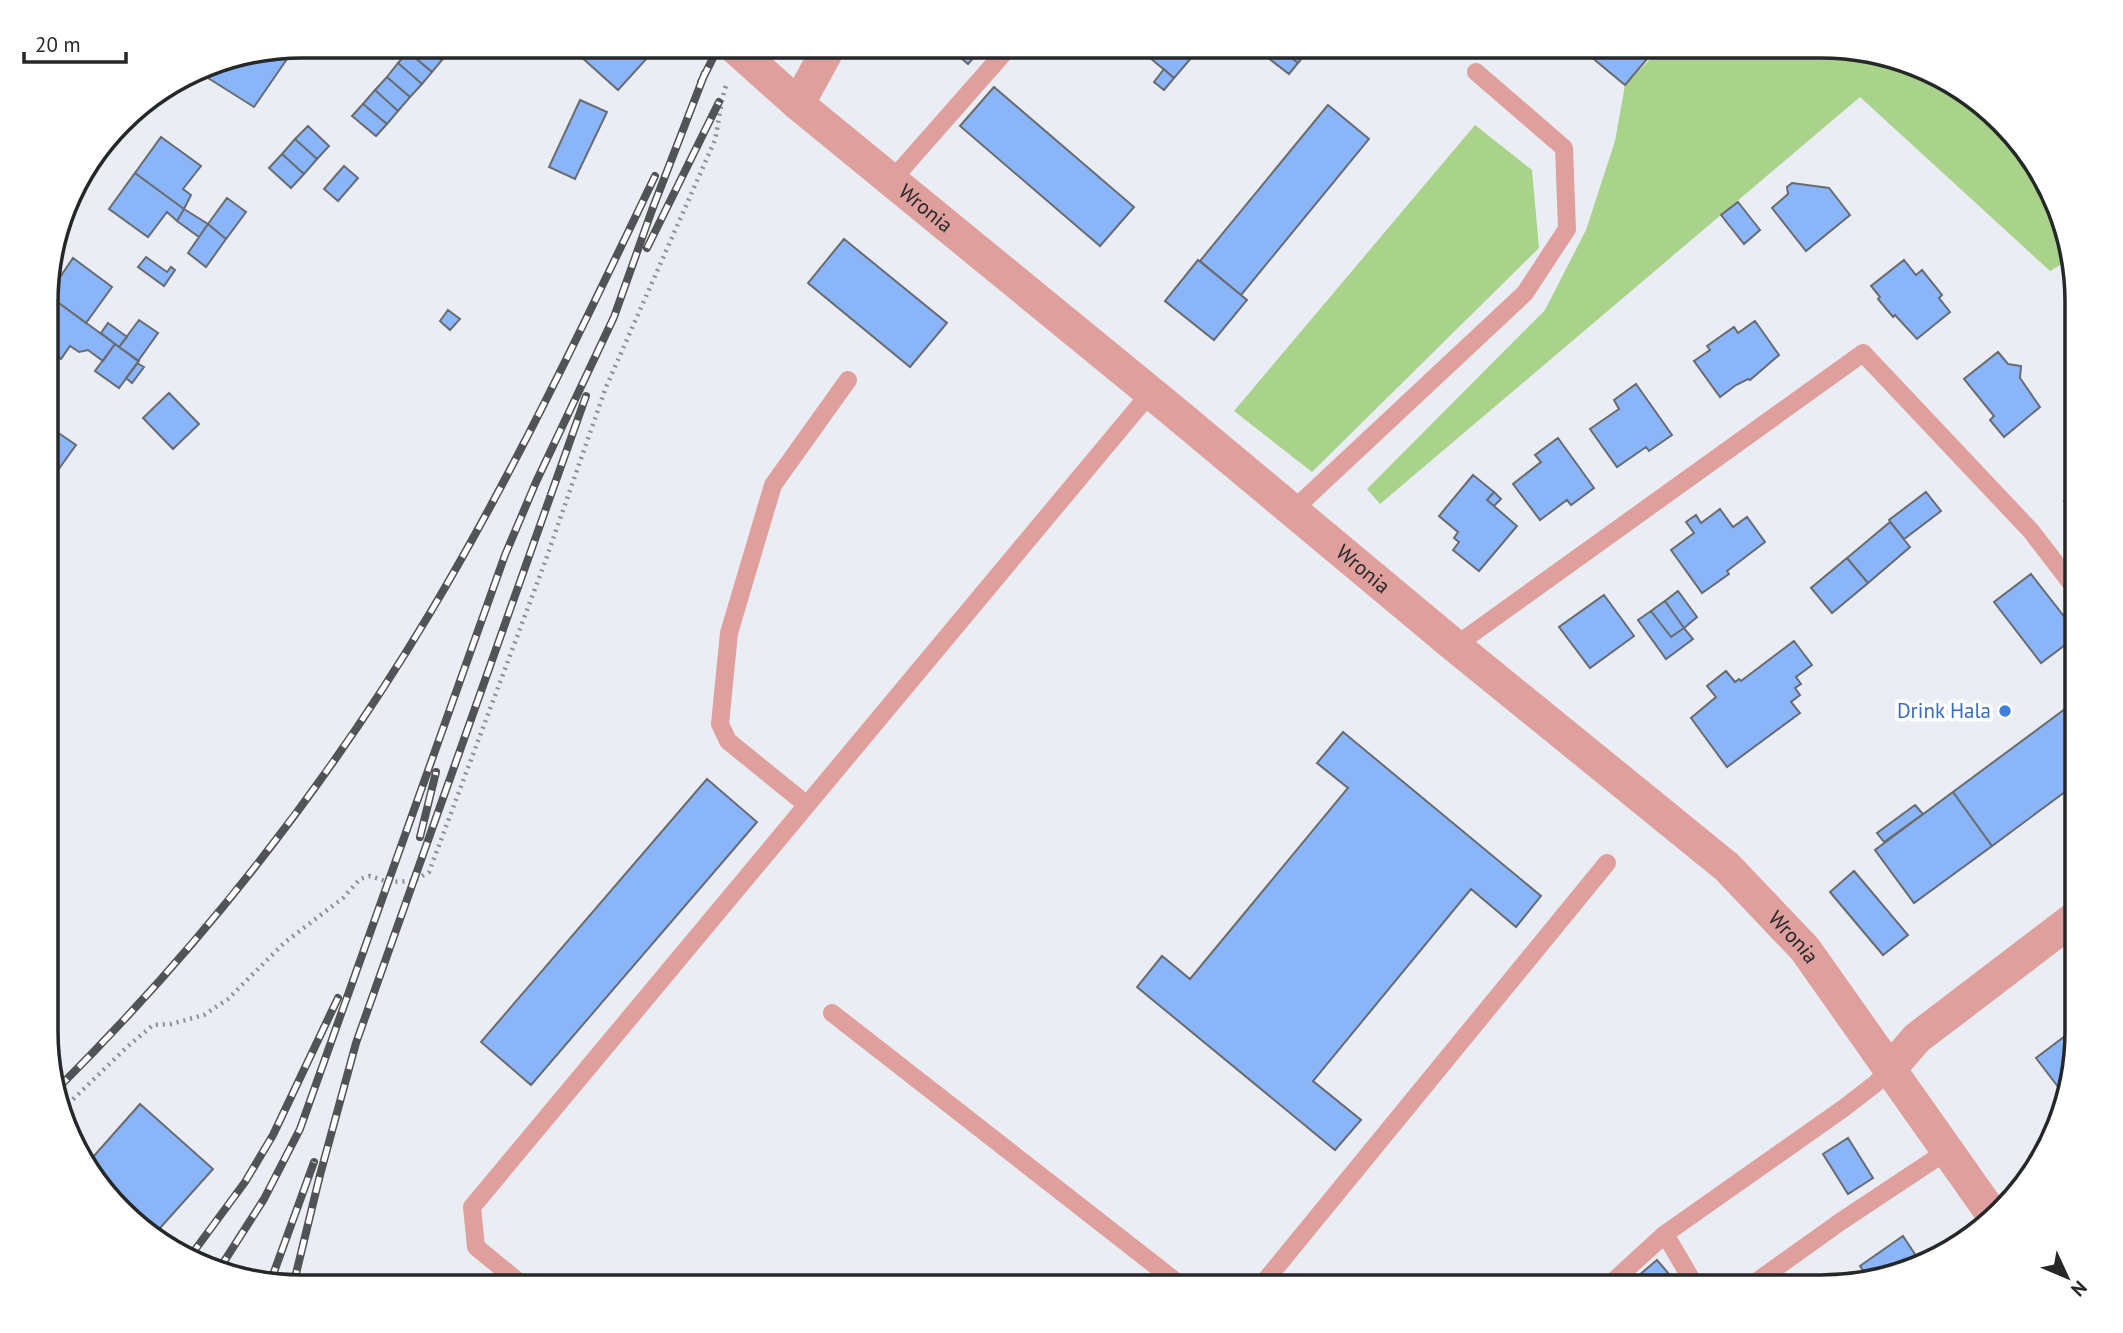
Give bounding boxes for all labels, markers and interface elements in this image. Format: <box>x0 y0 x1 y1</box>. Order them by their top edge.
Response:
scale bar <box>24 21 126 65</box>
text: 20 m <box>35 31 81 58</box>
street label: Wronia <box>893 178 959 238</box>
street label: Wronia <box>1331 538 1396 599</box>
place label: Drink Hala <box>1897 697 1991 724</box>
marker: Drink Hala <box>1997 703 2013 719</box>
street label: Wronia <box>1763 905 1825 969</box>
north arrow <box>2032 1242 2102 1312</box>
text: N <box>2066 1276 2092 1302</box>

